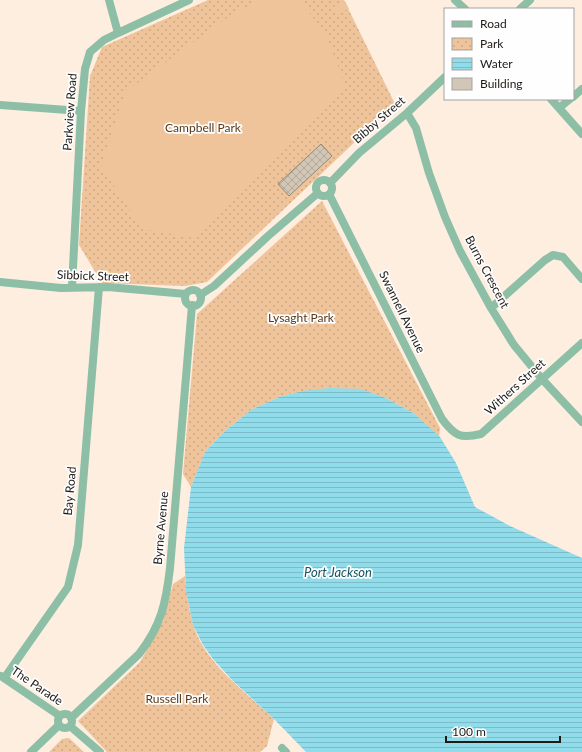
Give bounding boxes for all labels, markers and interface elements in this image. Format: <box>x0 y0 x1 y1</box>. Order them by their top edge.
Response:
legend <box>444 8 574 100</box>
text: Road <box>480 16 507 31</box>
text: Park <box>480 36 504 51</box>
text: Water <box>480 56 513 71</box>
street label: Parkview Road <box>59 73 80 151</box>
text: Building <box>480 76 523 91</box>
street label: Bibby Street <box>349 92 408 146</box>
park label: Campbell Park <box>165 120 242 135</box>
street label: Burns Crescent <box>462 233 513 311</box>
street label: Sibbick Street <box>57 267 130 284</box>
street label: Swannell Avenue <box>376 268 429 355</box>
park label: Lysaght Park <box>268 310 335 325</box>
street label: Withers Street <box>481 355 549 418</box>
street label: Bay Road <box>60 466 79 516</box>
street label: Byrne Avenue <box>150 491 171 565</box>
water label: Port Jackson <box>304 564 372 580</box>
street label: The Parade <box>8 663 66 708</box>
park label: Russell Park <box>146 691 209 706</box>
scale bar <box>446 718 560 744</box>
text: 100 m <box>452 724 486 739</box>

